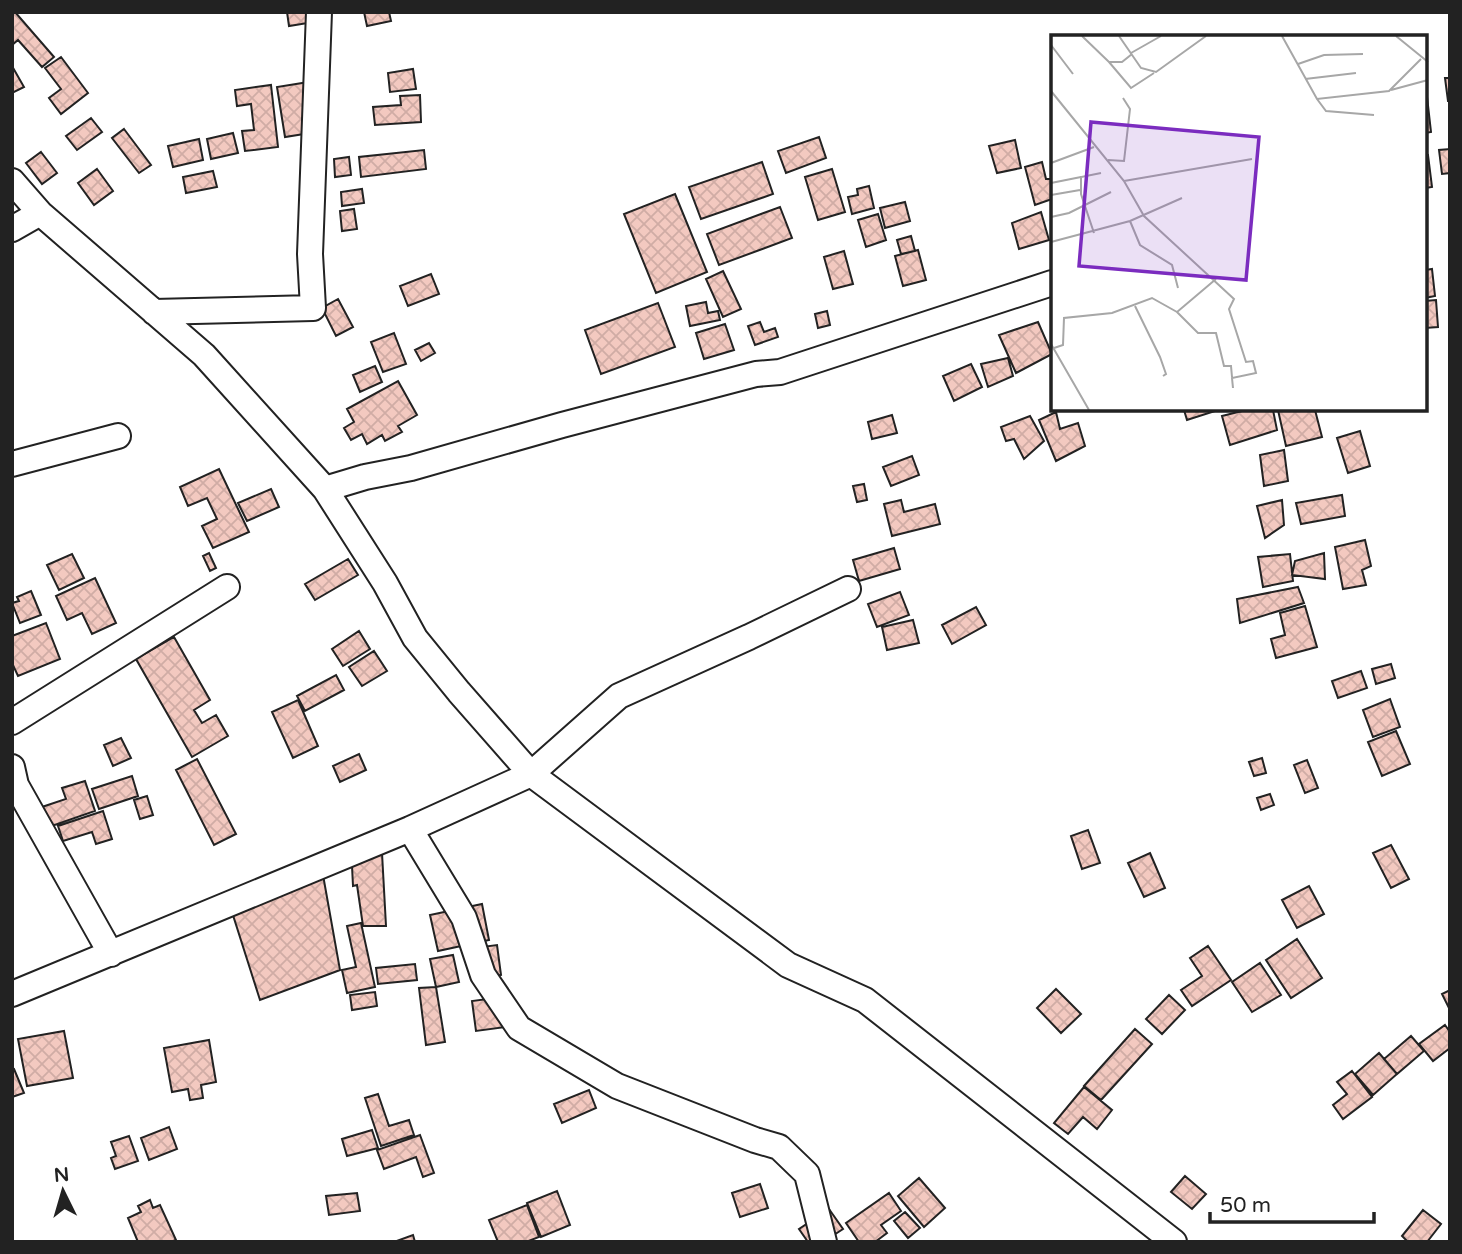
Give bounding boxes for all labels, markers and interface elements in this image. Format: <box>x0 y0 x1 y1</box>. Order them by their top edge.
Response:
inset map <box>1051 35 1427 411</box>
north arrow <box>28 1156 98 1226</box>
text: N <box>53 1163 70 1187</box>
scale bar <box>1210 1180 1374 1224</box>
text: 50 m <box>1220 1193 1271 1218</box>

